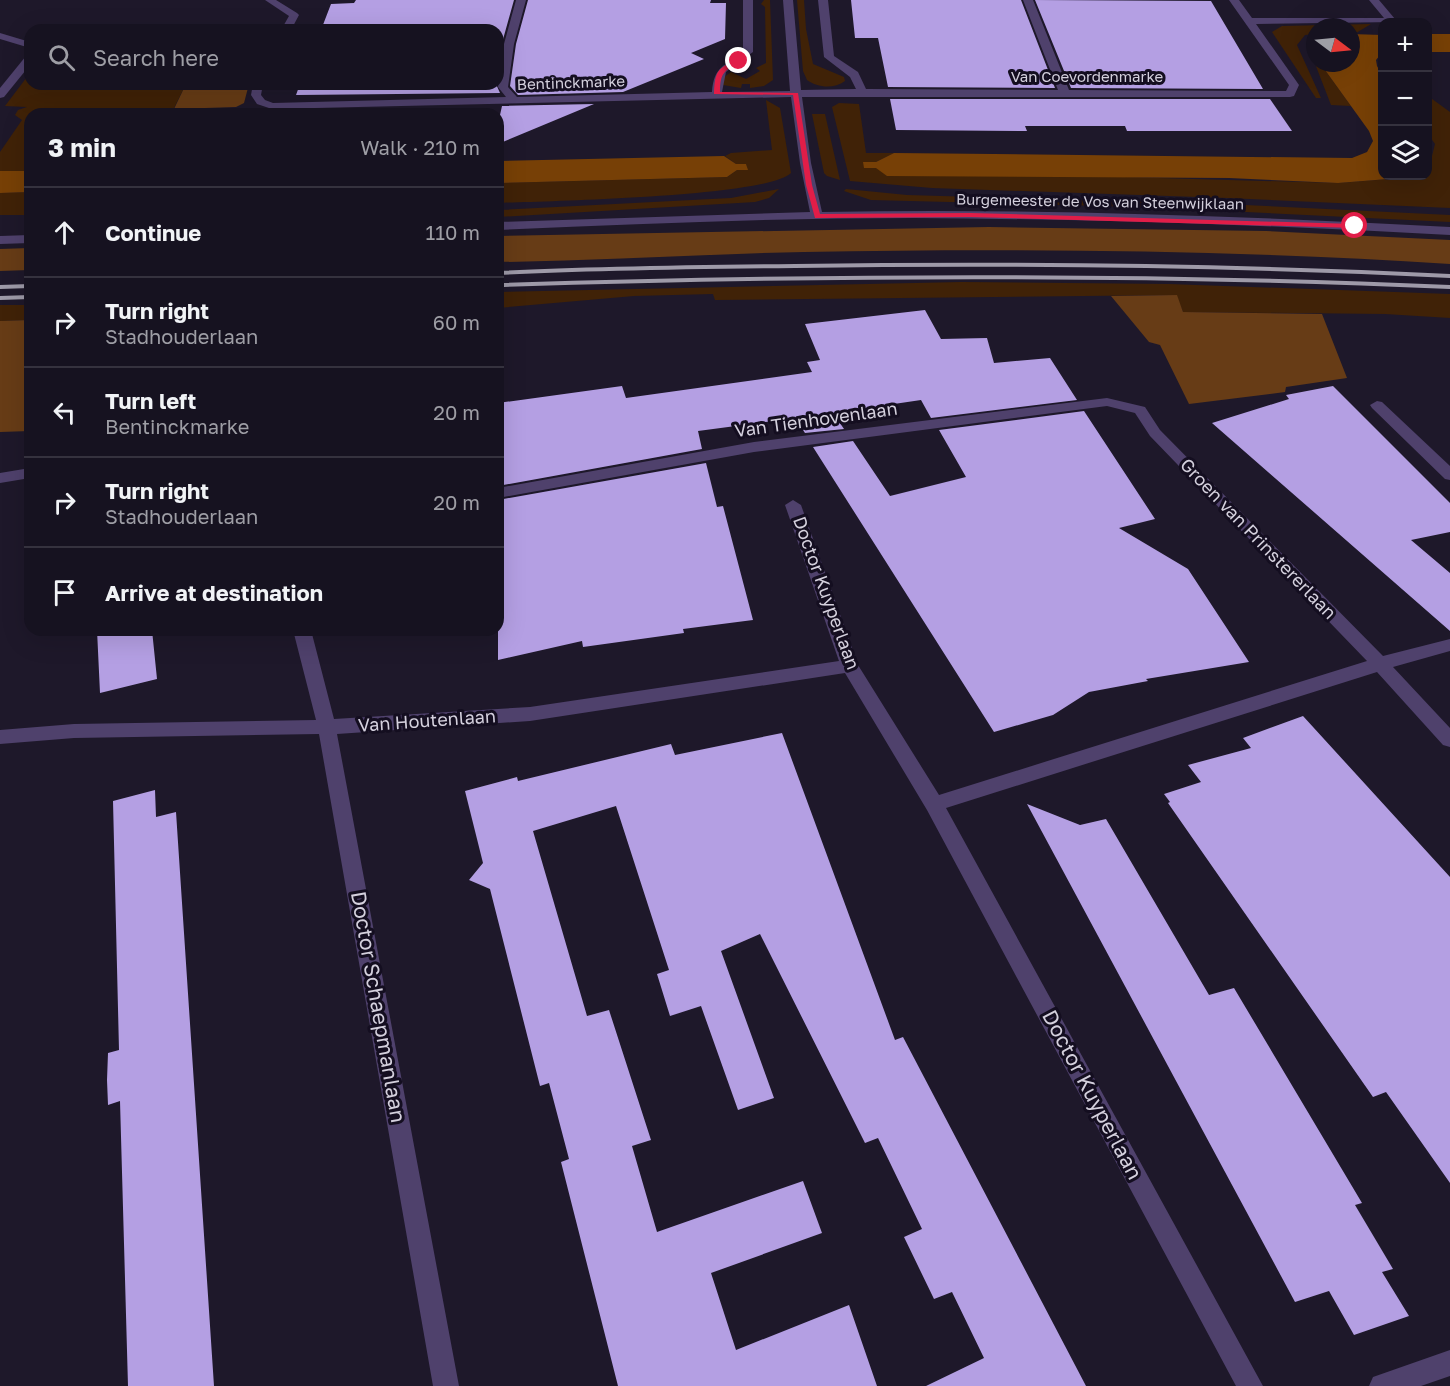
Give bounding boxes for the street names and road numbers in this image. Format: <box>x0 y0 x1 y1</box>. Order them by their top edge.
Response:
street label: Van Coevordenmarke <box>1011 67 1164 85</box>
street label: Bentinckmarke <box>517 71 626 93</box>
street label: Burgemeester de Vos van Steenwijklaan <box>956 189 1244 213</box>
street label: Van Tienhovenlaan <box>733 397 899 441</box>
street label: Groen van Prinstererlaan <box>1176 453 1341 623</box>
street label: Doctor Kuyperlaan <box>789 513 865 672</box>
street label: Van Houtenlaan <box>357 704 497 736</box>
street label: Doctor Schaepmanlaan <box>346 889 412 1125</box>
street label: Doctor Kuyperlaan <box>1037 1005 1149 1184</box>

